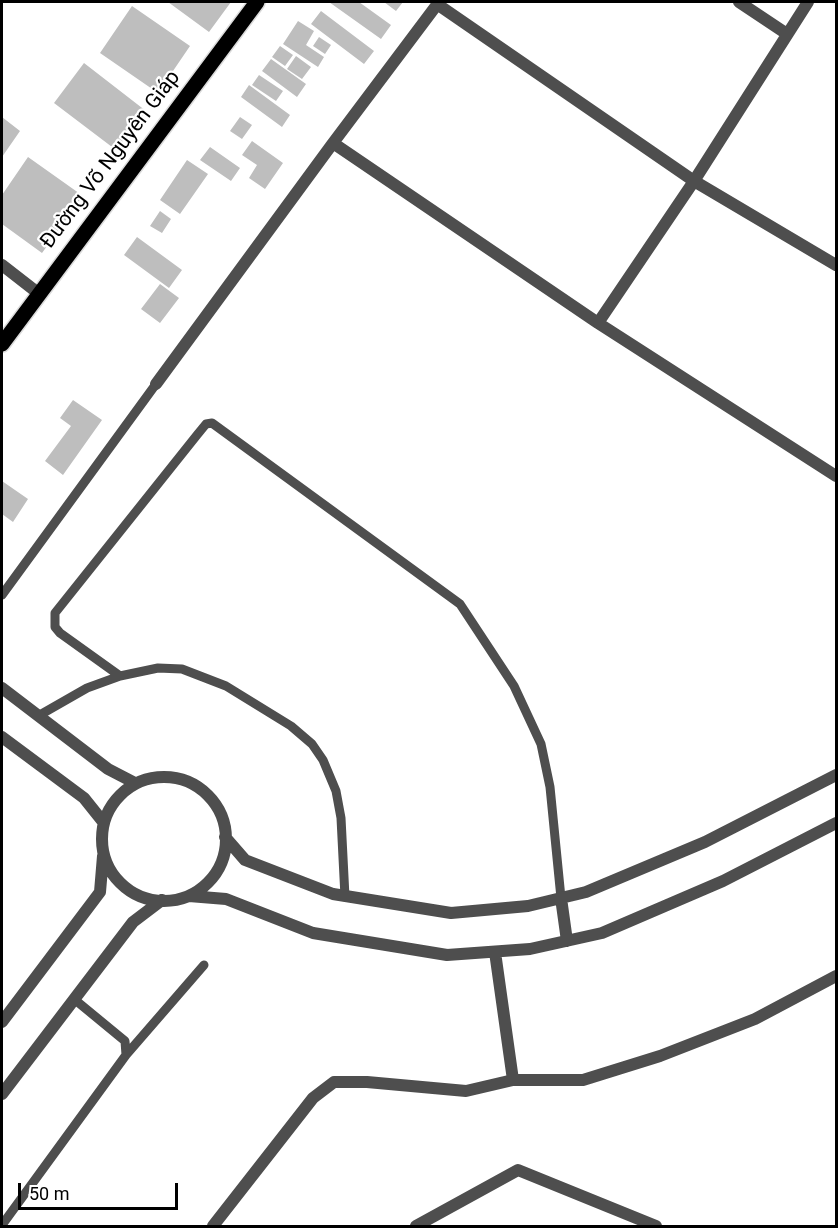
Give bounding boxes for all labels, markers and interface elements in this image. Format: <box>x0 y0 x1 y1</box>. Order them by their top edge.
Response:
street label: Đường Võ Nguyên Giáp <box>36 66 186 254</box>
scale bar <box>21 1171 182 1209</box>
text: 50 m <box>29 1183 69 1204</box>

